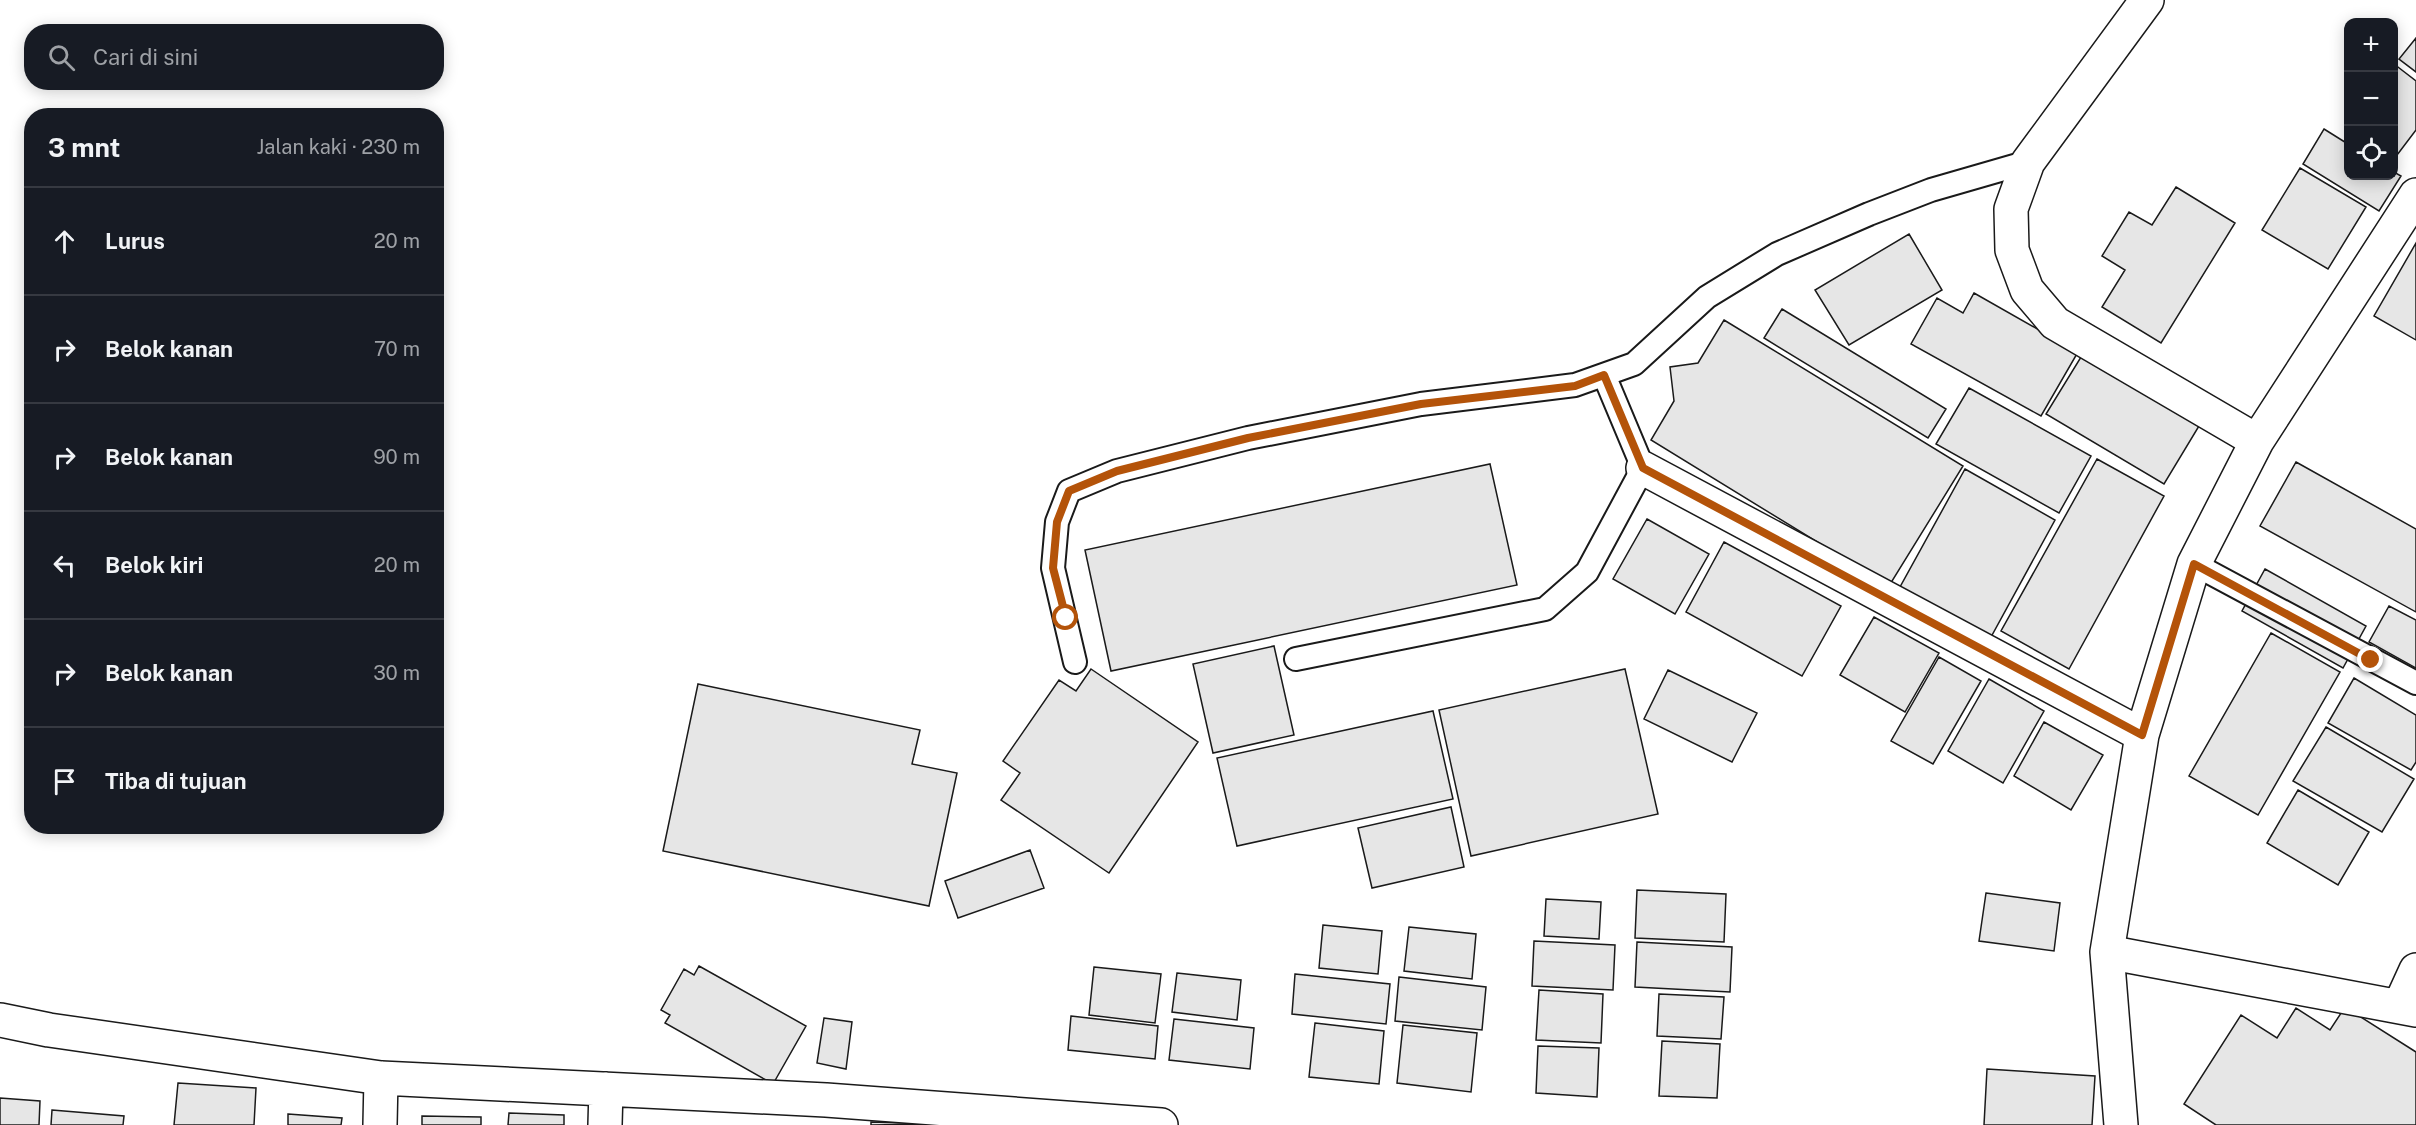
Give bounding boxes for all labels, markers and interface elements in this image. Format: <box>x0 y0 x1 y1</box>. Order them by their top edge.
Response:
map controls <box>2344 18 2398 180</box>
button: + <box>2344 18 2398 72</box>
search box <box>24 24 444 90</box>
icon: search <box>45 41 78 74</box>
text: Cari di sini <box>93 44 198 70</box>
button: − <box>2344 72 2398 126</box>
button: locate <box>2344 126 2398 180</box>
text: 3 mnt <box>48 132 120 163</box>
text: Jalan kaki · 230 m <box>257 135 420 159</box>
icon: ahead <box>48 225 81 258</box>
text: Lurus <box>105 228 165 254</box>
text: 20 m <box>374 229 420 253</box>
icon: right <box>48 333 81 366</box>
text: Belok kanan <box>105 336 233 362</box>
text: 70 m <box>374 337 420 361</box>
icon: right <box>48 441 81 474</box>
text: Belok kanan <box>105 444 233 470</box>
text: 90 m <box>373 445 420 469</box>
icon: left <box>48 549 81 582</box>
text: Belok kiri <box>105 552 203 578</box>
text: 20 m <box>374 553 420 577</box>
route start <box>1052 604 1078 630</box>
route end <box>2357 646 2383 672</box>
icon: right <box>48 657 81 690</box>
text: Belok kanan <box>105 660 233 686</box>
text: 30 m <box>373 661 420 685</box>
icon: arrive <box>48 765 81 798</box>
text: Tiba di tujuan <box>105 768 246 794</box>

